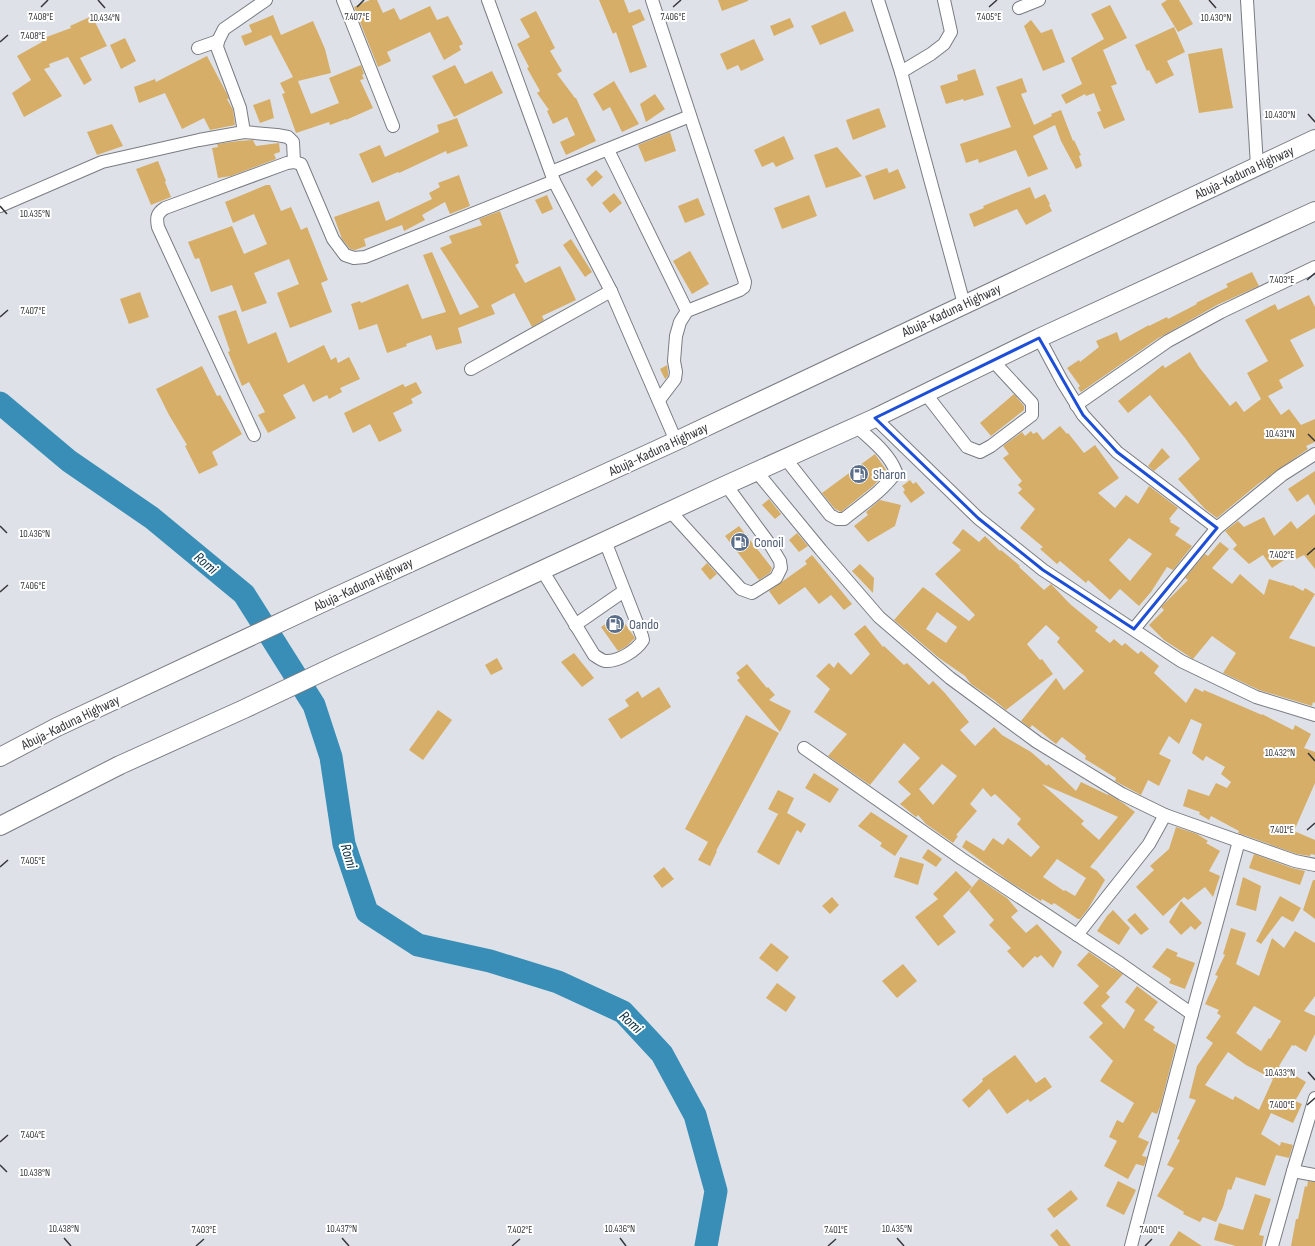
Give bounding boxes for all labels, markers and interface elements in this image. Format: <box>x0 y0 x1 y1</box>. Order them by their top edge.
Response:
text: 7.408°E <box>29 11 53 23</box>
text: 7.407°E <box>344 11 370 23</box>
text: 7.406°E <box>660 11 686 23</box>
text: 7.405°E <box>977 11 1001 23</box>
text: 10.434°N <box>90 12 120 24</box>
text: 10.430°N <box>1201 12 1231 24</box>
text: 7.408°E <box>21 30 45 42</box>
text: 10.430°N <box>1265 109 1295 121</box>
street label: Abuja-Kaduna Highway <box>1191 142 1297 203</box>
text: 10.435°N <box>20 208 50 220</box>
text: 7.403°E <box>1270 274 1294 286</box>
street label: Abuja-Kaduna Highway <box>898 280 1004 341</box>
text: 7.407°E <box>20 305 46 317</box>
street label: Abuja-Kaduna Highway <box>605 419 711 480</box>
text: 10.431°N <box>1265 428 1295 440</box>
fuel station icon: Sharon <box>848 463 870 485</box>
place label: Sharon <box>873 466 906 483</box>
text: 10.436°N <box>20 528 50 540</box>
fuel station icon: Conoil <box>729 531 751 553</box>
place label: Conoil <box>754 534 783 551</box>
water label: Romi <box>190 548 222 579</box>
text: 7.402°E <box>1270 549 1294 561</box>
street label: Abuja-Kaduna Highway <box>310 554 416 615</box>
text: 7.406°E <box>20 580 46 592</box>
fuel station icon: Oando <box>604 613 626 635</box>
place label: Oando <box>629 616 659 633</box>
street label: Abuja-Kaduna Highway <box>17 691 123 754</box>
text: 10.432°N <box>1265 747 1295 759</box>
text: 7.401°E <box>1270 824 1294 836</box>
water label: Romi <box>336 841 362 872</box>
text: 7.405°E <box>21 855 45 867</box>
water label: Romi <box>615 1007 647 1039</box>
text: 10.433°N <box>1265 1067 1295 1079</box>
text: 7.400°E <box>1269 1099 1295 1111</box>
text: 7.404°E <box>21 1129 45 1141</box>
text: 10.438°N <box>20 1167 50 1179</box>
text: 10.438°N <box>49 1223 79 1235</box>
text: 10.437°N <box>327 1223 357 1235</box>
text: 10.436°N <box>605 1223 635 1235</box>
text: 10.435°N <box>882 1223 912 1235</box>
text: 7.403°E <box>192 1224 216 1236</box>
text: 7.402°E <box>508 1224 532 1236</box>
text: 7.401°E <box>824 1224 848 1236</box>
text: 7.400°E <box>1139 1224 1165 1236</box>

